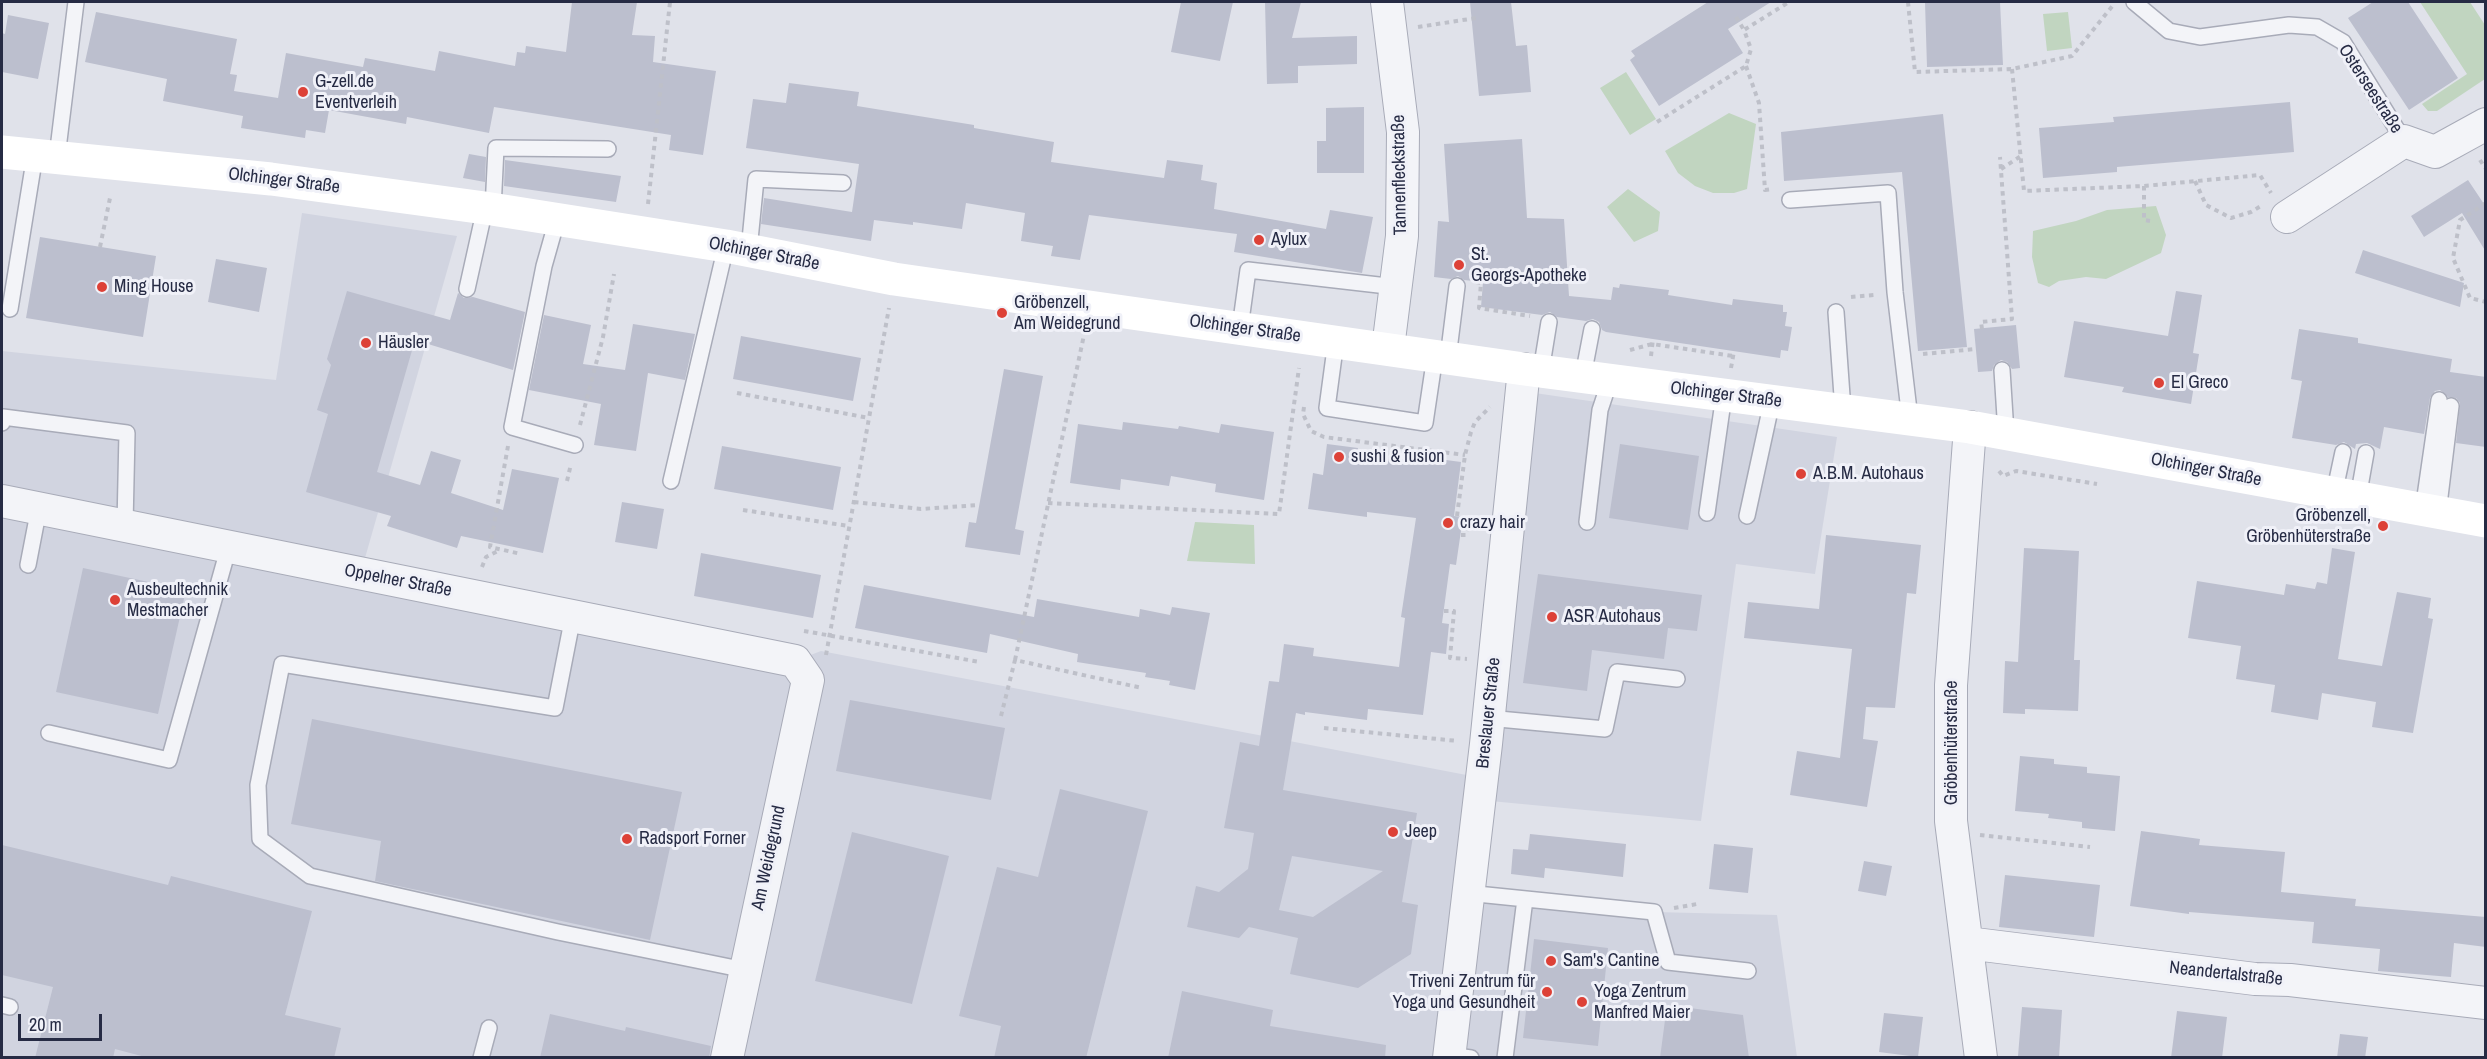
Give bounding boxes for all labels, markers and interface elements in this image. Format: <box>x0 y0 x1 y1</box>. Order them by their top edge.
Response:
street label: Osterseestraße <box>2333 40 2407 138</box>
place label: G-zell.de Eventverleih <box>315 71 397 113</box>
marker: G-zell.de Eventverleih <box>296 85 310 99</box>
street label: Tannenfleckstraße <box>1388 114 1412 236</box>
street label: Olchinger Straße <box>227 163 341 199</box>
place label: Aylux <box>1271 229 1307 251</box>
street label: Olchinger Straße <box>707 233 821 275</box>
marker: Aylux <box>1252 233 1266 247</box>
place label: St. Georgs-Apotheke <box>1471 244 1587 286</box>
marker: St. Georgs-Apotheke <box>1452 258 1466 272</box>
place label: Ming House <box>114 276 194 298</box>
marker: Ming House <box>95 280 109 294</box>
place label: Gröbenzell, Am Weidegrund <box>1014 292 1120 334</box>
marker: Gröbenzell, Am Weidegrund <box>995 306 1009 320</box>
street label: Olchinger Straße <box>1188 310 1302 348</box>
place label: Häusler <box>378 332 429 354</box>
marker: Häusler <box>359 336 373 350</box>
place label: El Greco <box>2171 372 2228 394</box>
marker: El Greco <box>2152 376 2166 390</box>
street label: Olchinger Straße <box>1669 377 1783 413</box>
place label: sushi & fusion <box>1351 446 1445 468</box>
street label: Olchinger Straße <box>2149 449 2263 491</box>
marker: sushi & fusion <box>1332 450 1346 464</box>
place label: A.B.M. Autohaus <box>1813 463 1924 485</box>
marker: A.B.M. Autohaus <box>1794 467 1808 481</box>
place label: Gröbenzell, Gröbenhüterstraße <box>2246 505 2371 548</box>
place label: crazy hair <box>1460 512 1525 534</box>
marker: crazy hair <box>1441 516 1455 530</box>
marker: Gröbenzell, Gröbenhüterstraße <box>2376 519 2390 533</box>
street label: Oppelner Straße <box>342 560 454 602</box>
place label: Ausbeultechnik Mestmacher <box>127 579 228 622</box>
marker: Ausbeultechnik Mestmacher <box>108 593 122 607</box>
place label: ASR Autohaus <box>1564 606 1661 628</box>
marker: ASR Autohaus <box>1545 610 1559 624</box>
street label: Breslauer Straße <box>1472 656 1506 770</box>
street label: Gröbenhüterstraße <box>1941 681 1963 805</box>
street label: Am Weidegrund <box>747 804 791 912</box>
place label: Jeep <box>1405 821 1437 843</box>
marker: Jeep <box>1386 825 1400 839</box>
place label: Radsport Forner <box>639 828 746 850</box>
marker: Radsport Forner <box>620 832 634 846</box>
place label: Sam's Cantine <box>1563 950 1659 972</box>
marker: Sam's Cantine <box>1544 954 1558 968</box>
street label: Neandertalstraße <box>2168 957 2284 991</box>
place label: Triveni Zentrum für Yoga und Gesundheit <box>1393 971 1535 1014</box>
place label: Yoga Zentrum Manfred Maier <box>1594 981 1690 1024</box>
marker: Triveni Zentrum für Yoga und Gesundheit <box>1540 985 1554 999</box>
marker: Yoga Zentrum Manfred Maier <box>1575 995 1589 1009</box>
scale bar <box>21 1002 105 1040</box>
text: 20 m <box>29 1012 62 1037</box>

